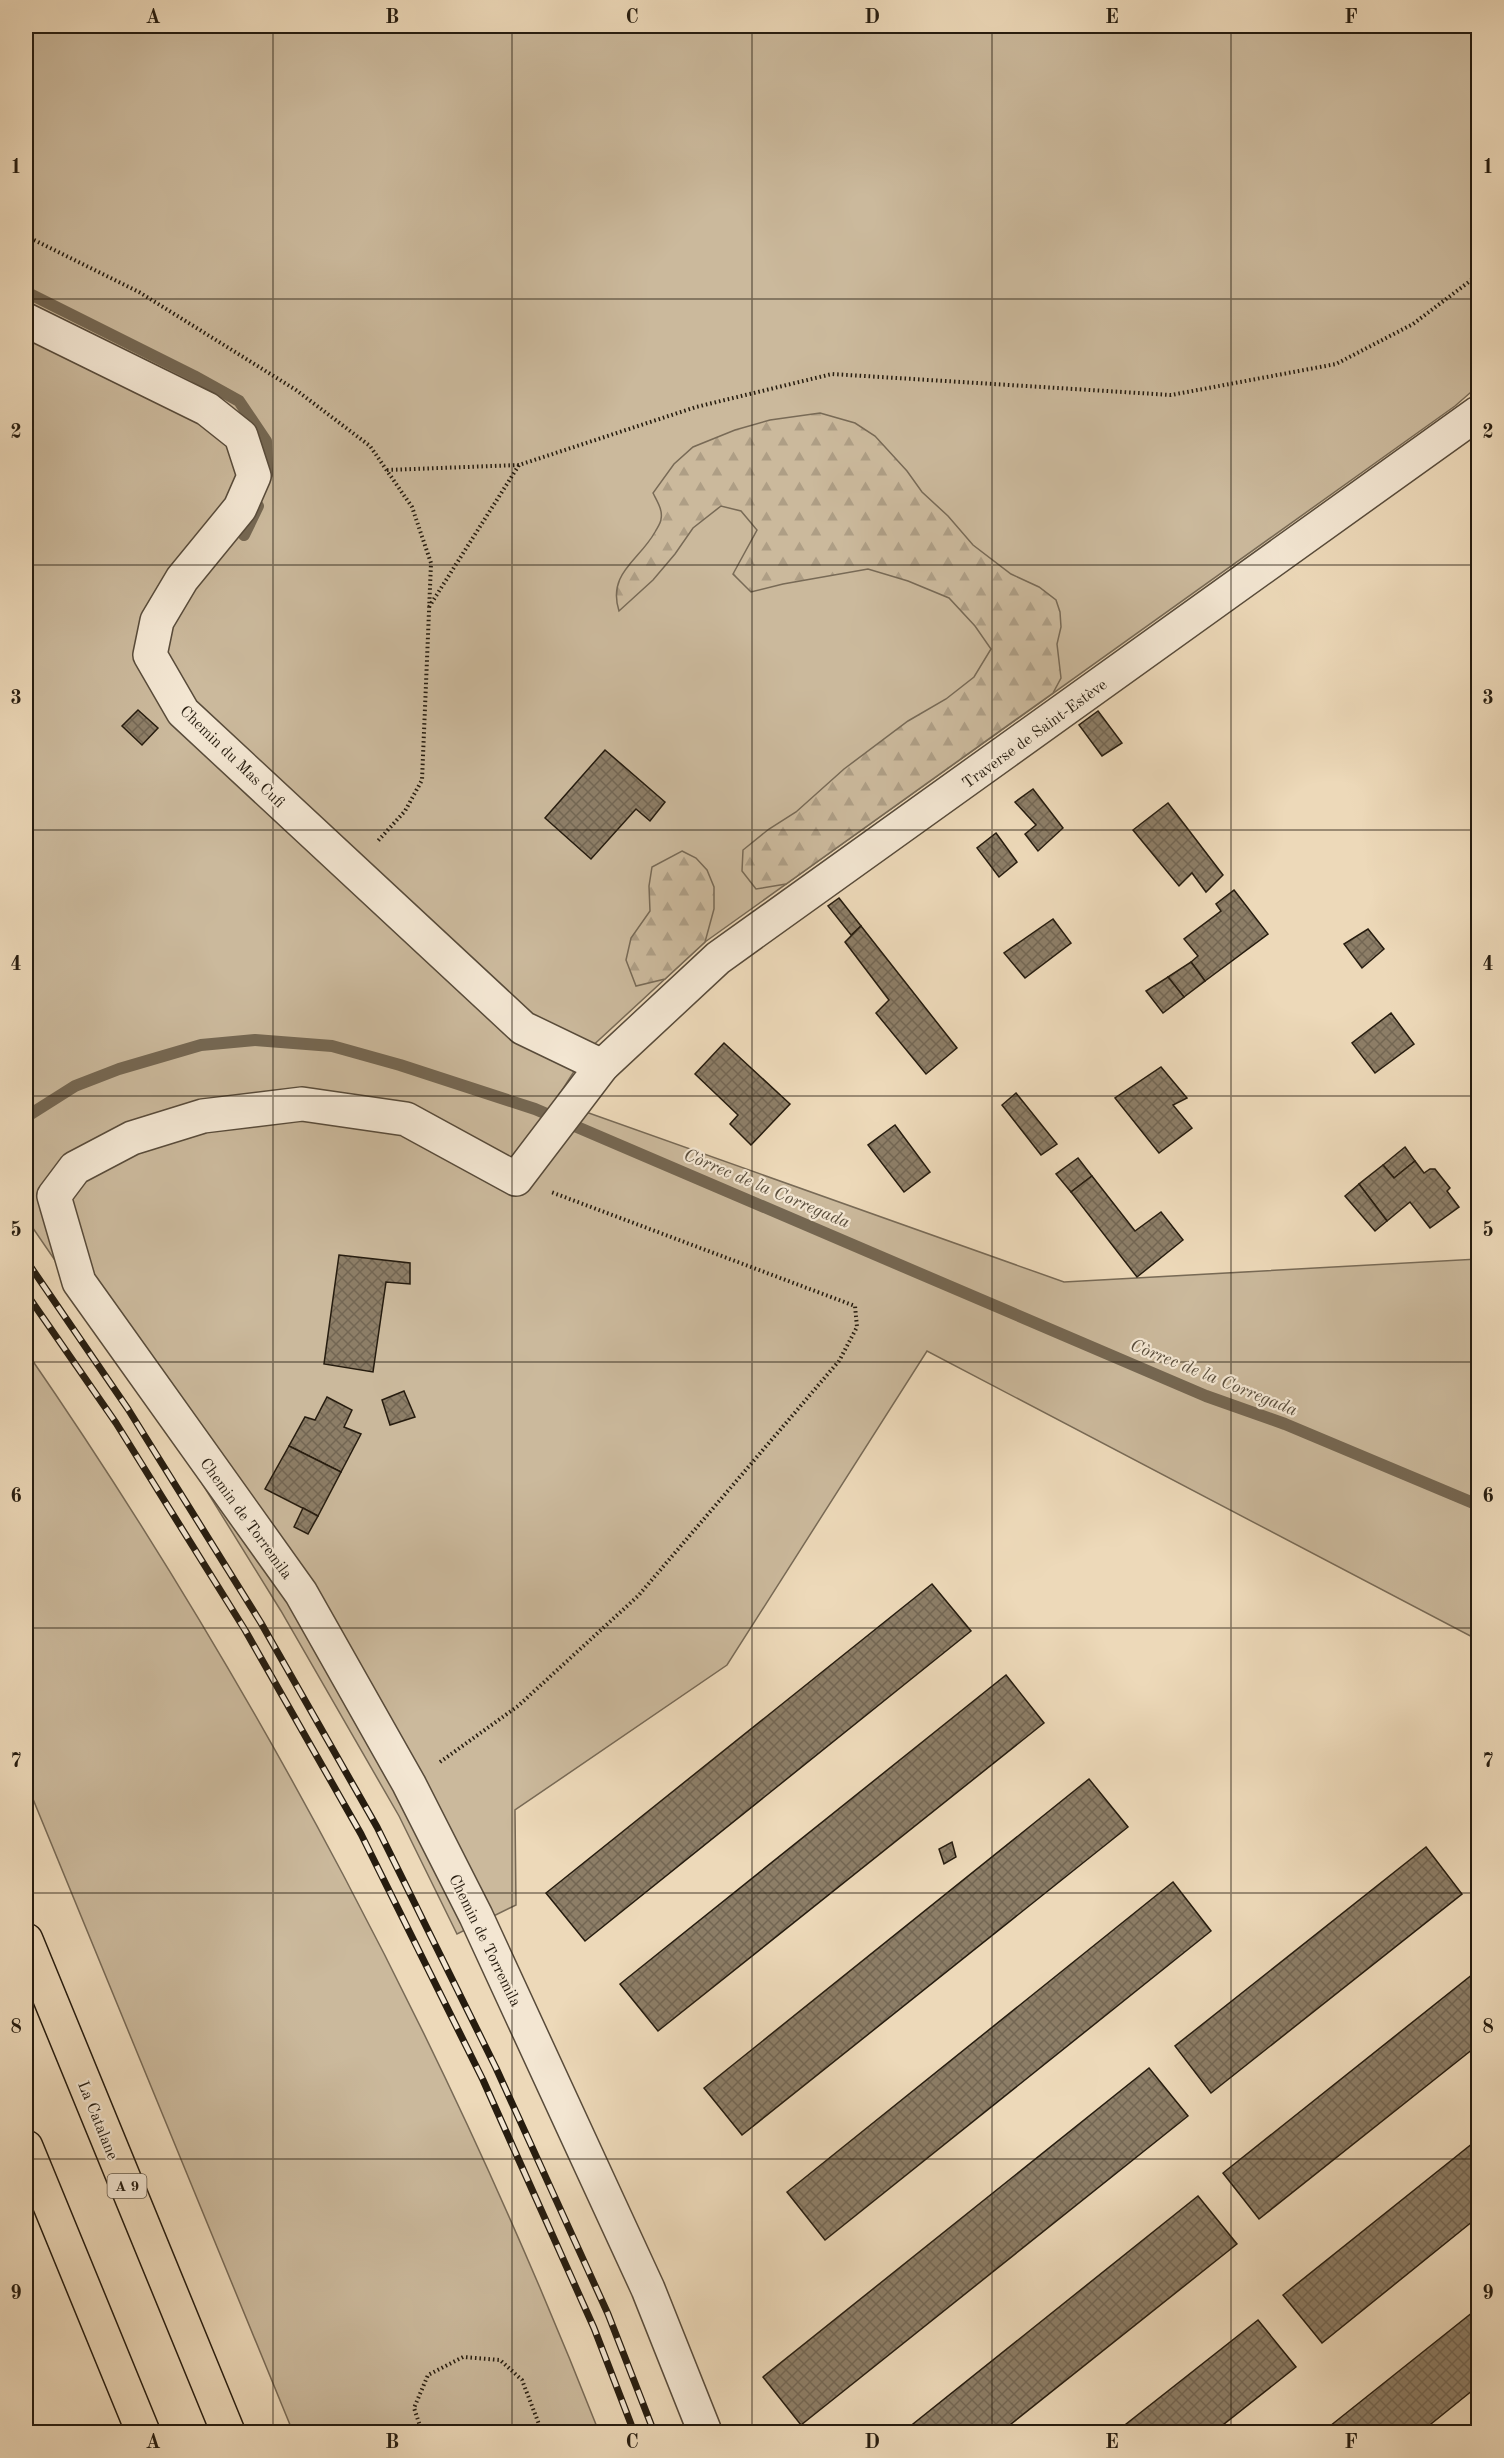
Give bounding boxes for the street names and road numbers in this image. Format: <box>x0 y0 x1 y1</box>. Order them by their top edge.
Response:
street label: Traverse de Saint-Estève <box>960 677 1110 792</box>
street label: Chemin du Mas Cufi <box>176 703 287 811</box>
street label: Chemin de Torremila <box>196 1456 295 1583</box>
street label: Chemin de Torremila <box>445 1872 523 2010</box>
street label: La Catalane <box>74 2079 120 2162</box>
road number: A 9 <box>108 2174 146 2198</box>

